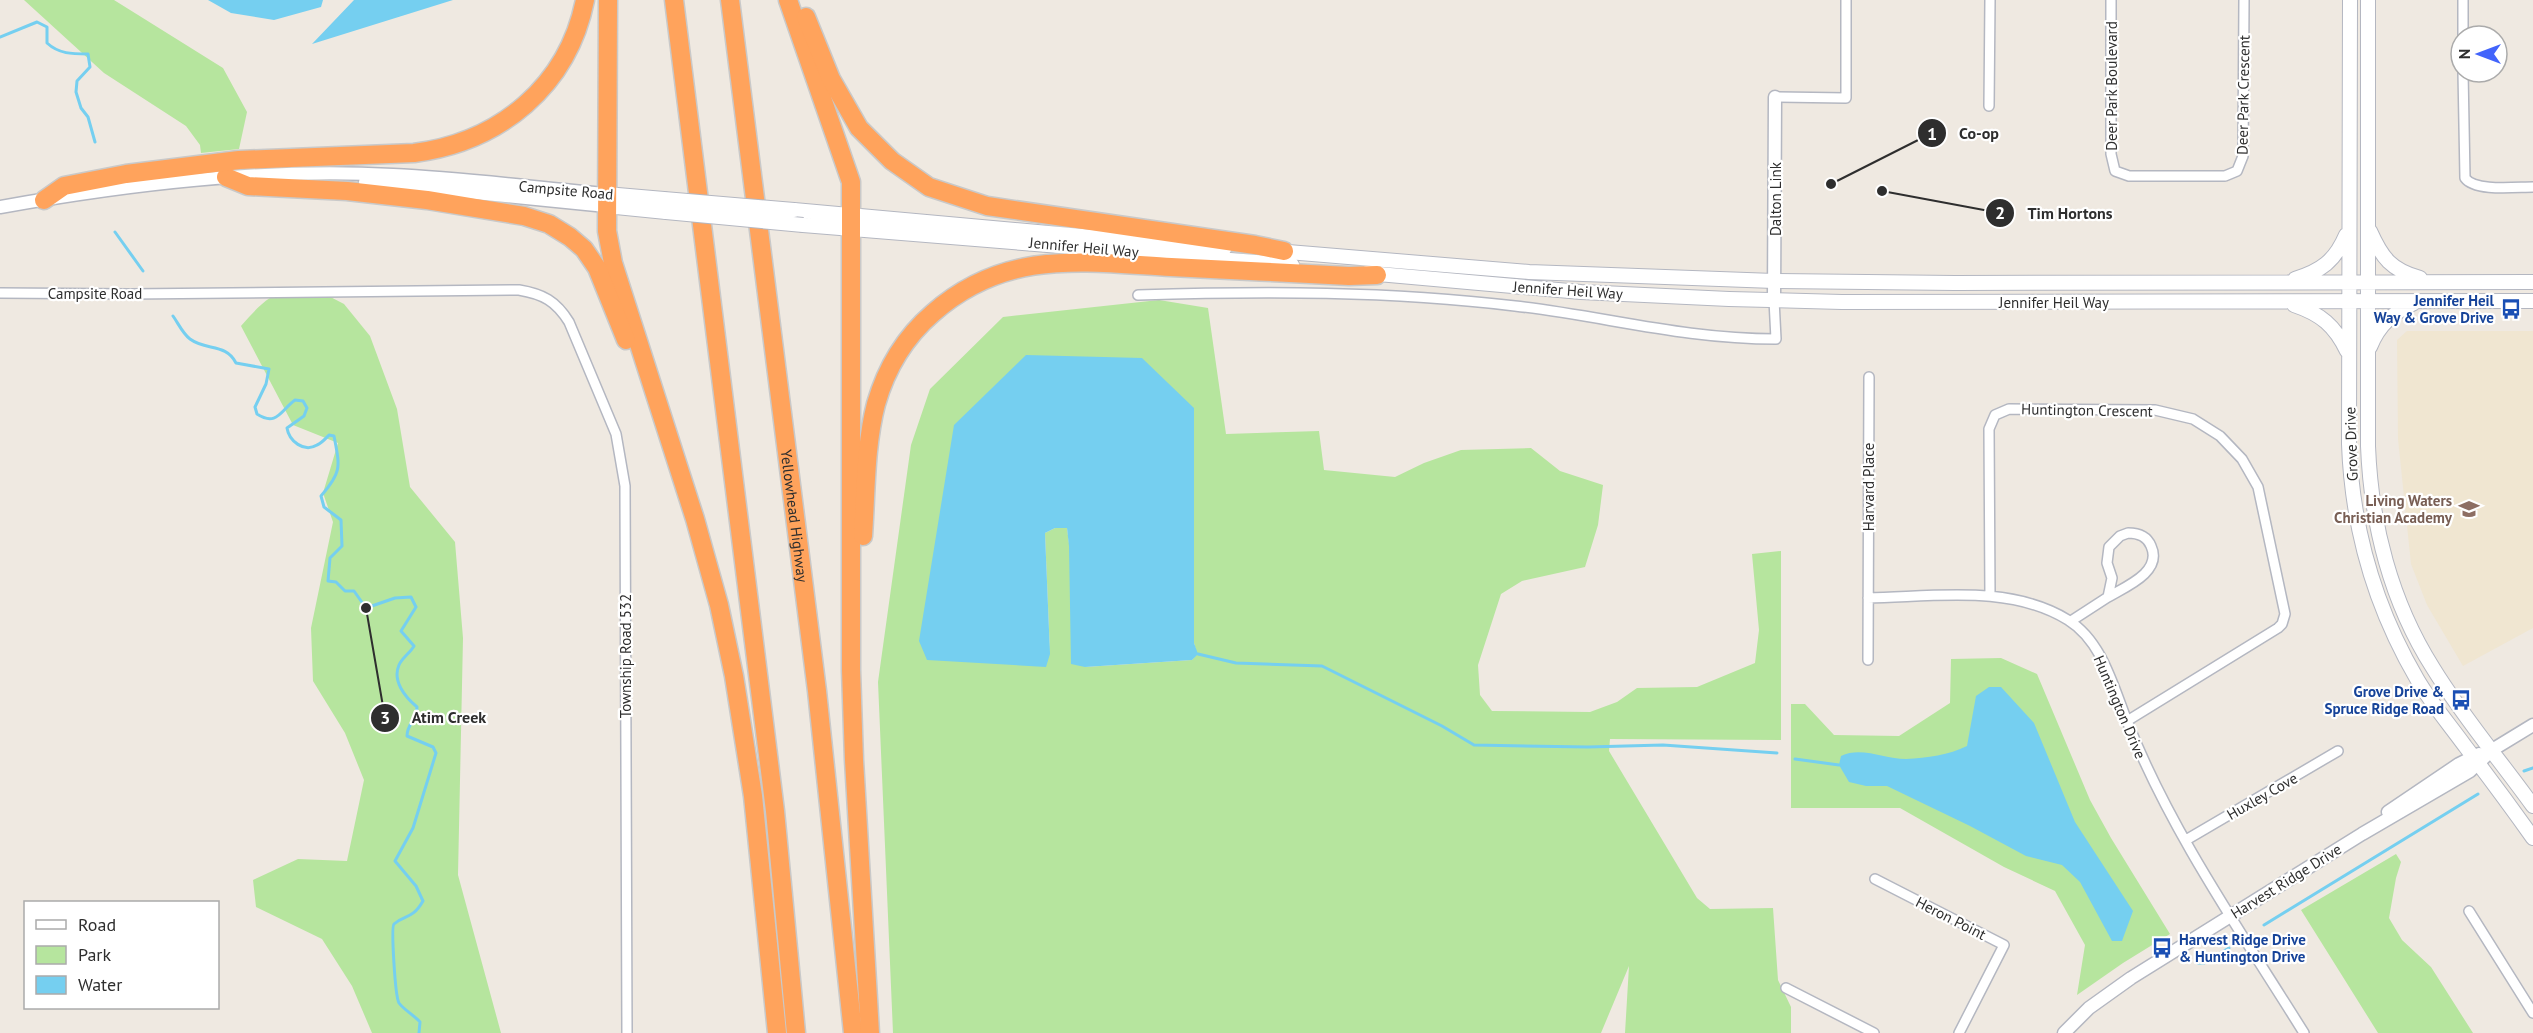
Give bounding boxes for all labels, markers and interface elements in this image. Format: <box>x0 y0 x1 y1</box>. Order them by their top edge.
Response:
street label: Deer Park Boulevard <box>2102 21 2121 151</box>
north arrow <box>2449 24 2509 84</box>
street label: Deer Park Crescent <box>2232 35 2254 155</box>
text: N <box>2454 49 2474 59</box>
callout: Co-op <box>1917 116 2011 150</box>
text: 1 <box>1927 122 1937 145</box>
text: Co-op <box>1959 123 1999 143</box>
street label: Dalton Link <box>1766 161 1785 236</box>
street label: Campsite Road <box>518 176 614 204</box>
callout: Tim Hortons <box>1985 196 2124 230</box>
text: 2 <box>1995 201 2005 224</box>
text: Tim Hortons <box>2028 203 2113 223</box>
street label: Jennifer Heil Way <box>1027 233 1140 261</box>
street label: Jennifer Heil Way <box>1512 277 1623 303</box>
street label: Campsite Road <box>48 284 142 303</box>
place label: Jennifer Heil Way & Grove Drive <box>2374 291 2495 327</box>
street label: Jennifer Heil Way <box>1998 293 2109 312</box>
bus stop icon: Jennifer Heil Way & Grove Drive <box>2499 297 2523 321</box>
street label: Huntington Crescent <box>2021 399 2153 421</box>
street label: Grove Drive <box>2340 406 2362 482</box>
street label: Harvard Place <box>1859 443 1878 531</box>
street label: Yellowhead Highway <box>777 448 813 583</box>
place label: Living Waters Christian Academy <box>2334 491 2453 527</box>
school or university icon: Living Waters Christian Academy <box>2457 497 2481 521</box>
street label: Township Road 532 <box>616 594 635 718</box>
street label: Huntington Drive <box>2090 652 2150 762</box>
place label: Grove Drive & Spruce Ridge Road <box>2324 682 2444 718</box>
bus stop icon: Grove Drive & Spruce Ridge Road <box>2449 688 2473 712</box>
callout: Atim Creek <box>370 701 498 735</box>
text: 3 <box>380 706 390 729</box>
text: Atim Creek <box>412 707 486 727</box>
street label: Huxley Cove <box>2223 768 2301 824</box>
street label: Harvest Ridge Drive <box>2227 839 2345 923</box>
street label: Heron Point <box>1913 892 1989 944</box>
legend <box>24 901 219 1009</box>
text: Road <box>78 913 116 936</box>
place label: Harvest Ridge Drive & Huntington Drive <box>2179 930 2306 966</box>
bus stop icon: Harvest Ridge Drive & Huntington Drive <box>2150 936 2174 960</box>
text: Park <box>78 943 111 966</box>
text: Water <box>78 973 122 996</box>

